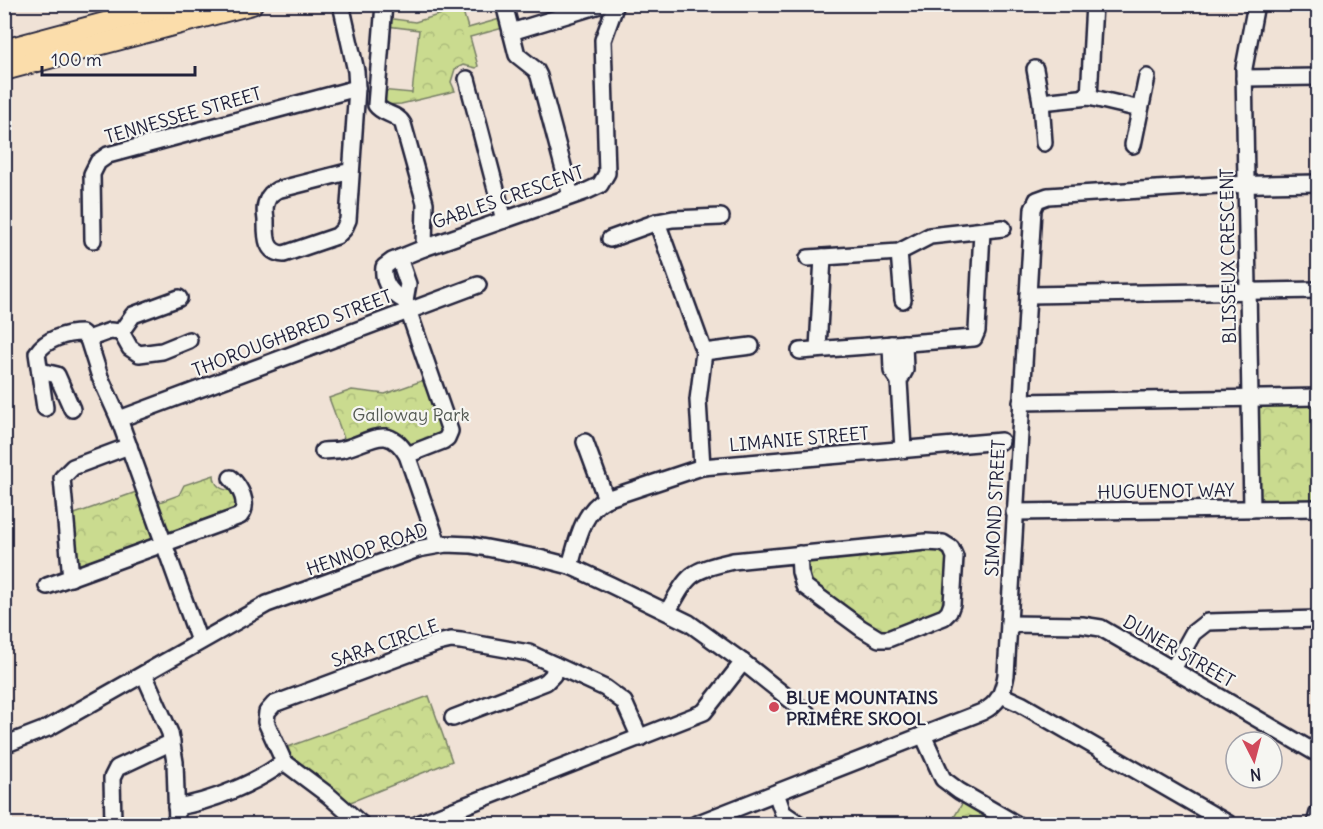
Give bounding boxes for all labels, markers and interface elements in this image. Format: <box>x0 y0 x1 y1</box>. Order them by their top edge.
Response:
scale bar <box>42 39 195 77</box>
text: 100 m <box>51 48 102 71</box>
street label: TENNESSEE STREET <box>102 82 264 148</box>
street label: GABLES CRESCENT <box>429 160 587 234</box>
street label: BLISSEUX CRESCENT <box>1215 168 1241 344</box>
street label: THOROUGHBRED STREET <box>189 284 395 382</box>
park label: Galloway Park <box>352 403 470 426</box>
street label: LIMANIE STREET <box>728 421 870 457</box>
street label: SIMOND STREET <box>980 439 1010 577</box>
street label: HUGUENOT WAY <box>1097 478 1235 504</box>
street label: HENNOP ROAD <box>303 517 431 581</box>
street label: DUNER STREET <box>1119 610 1239 692</box>
street label: SARA CIRCLE <box>328 614 442 672</box>
place label: BLUE MOUNTAINS PRIMÊRE SKOOL <box>786 686 938 730</box>
marker: BLUE MOUNTAINS PRIMÊRE SKOOL <box>767 700 781 714</box>
north arrow <box>1224 730 1284 790</box>
text: N <box>1249 764 1262 785</box>

